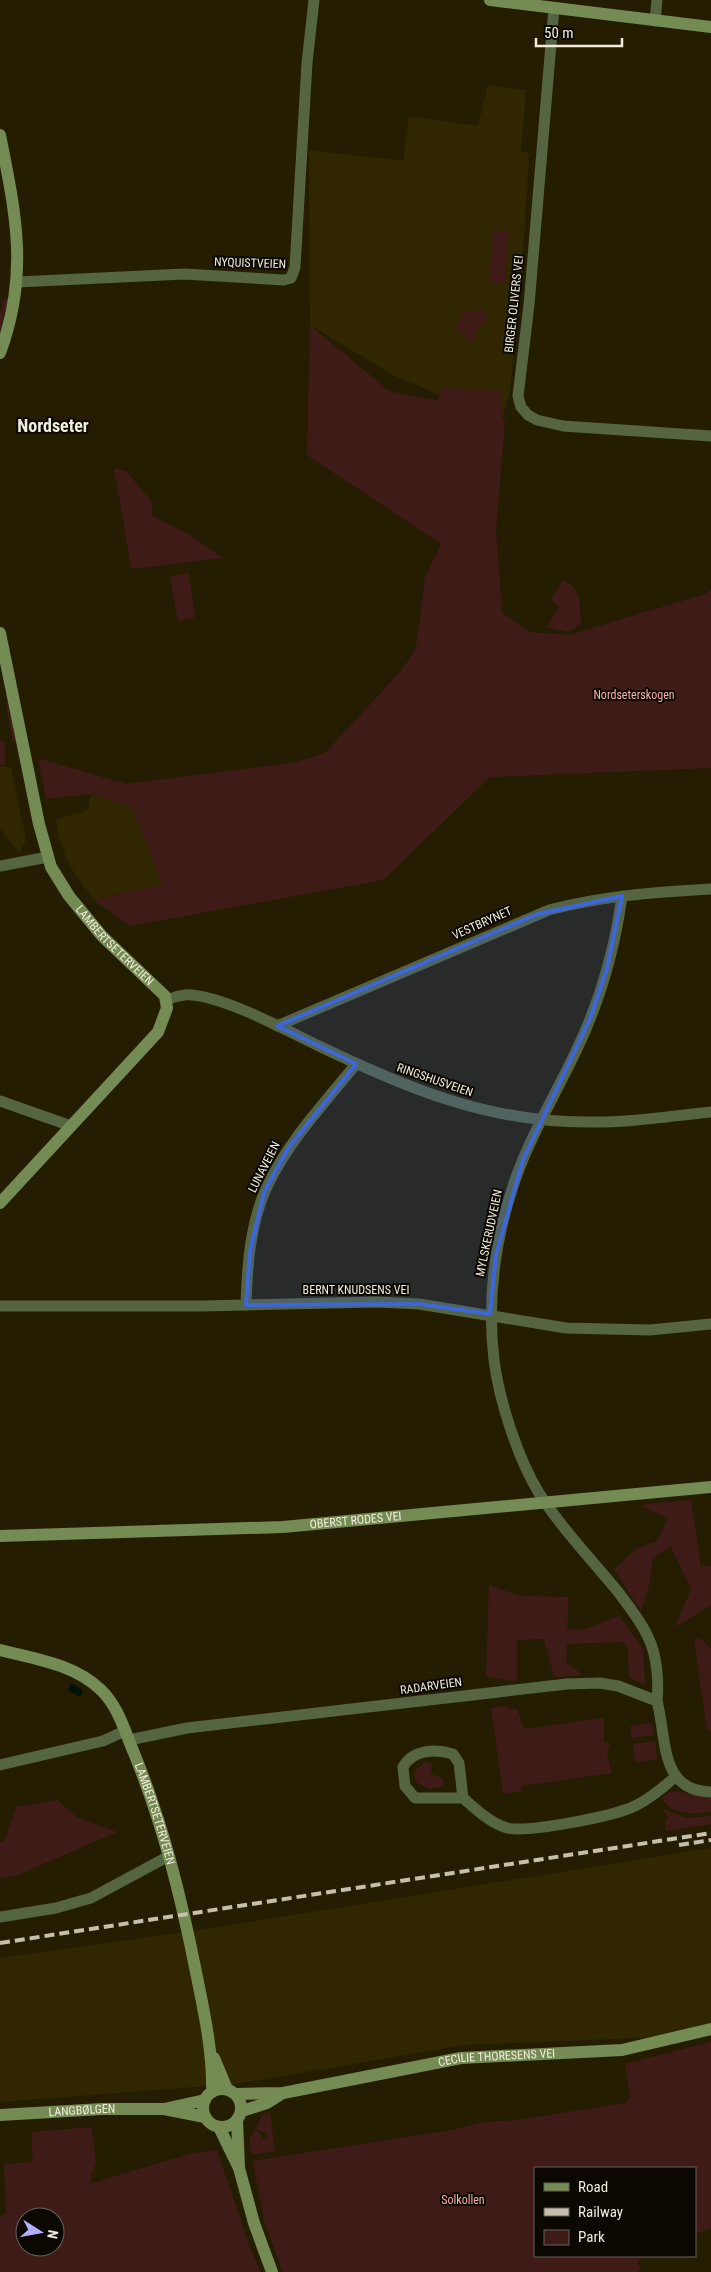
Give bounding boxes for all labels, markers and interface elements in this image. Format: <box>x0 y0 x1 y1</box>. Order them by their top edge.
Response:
scale bar <box>536 15 622 47</box>
text: 50 m <box>544 24 574 42</box>
street label: NYQUISTVEIEN <box>214 255 286 271</box>
street label: BIRGER OLIVERS VEI <box>502 255 526 353</box>
district label: Nordseter <box>17 415 89 436</box>
park label: Nordseterskogen <box>593 688 675 702</box>
street label: LAMBERTSETERVEIEN <box>73 902 157 988</box>
street label: VESTBRYNET <box>450 904 514 942</box>
street label: RINGSHUSVEIEN <box>395 1060 475 1100</box>
street label: LUNAVEIEN <box>245 1139 283 1195</box>
street label: MYLSKERUDVEIEN <box>473 1188 505 1278</box>
street label: BERNT KNUDSENS VEI <box>303 1283 409 1297</box>
street label: OBERST RODES VEI <box>309 1509 402 1531</box>
street label: RADARVEIEN <box>399 1675 463 1697</box>
street label: LAMBERTSETERVEIEN <box>132 1761 178 1866</box>
street label: CECILIE THORESENS VEI <box>437 2046 556 2069</box>
street label: LANGBØLGEN <box>48 2102 115 2119</box>
legend <box>534 2167 696 2257</box>
text: Road <box>578 2178 608 2196</box>
park label: Solkollen <box>441 2193 485 2207</box>
text: Railway <box>578 2203 623 2221</box>
north arrow <box>15 2207 65 2257</box>
text: Park <box>578 2228 605 2246</box>
text: N <box>44 2229 61 2240</box>

